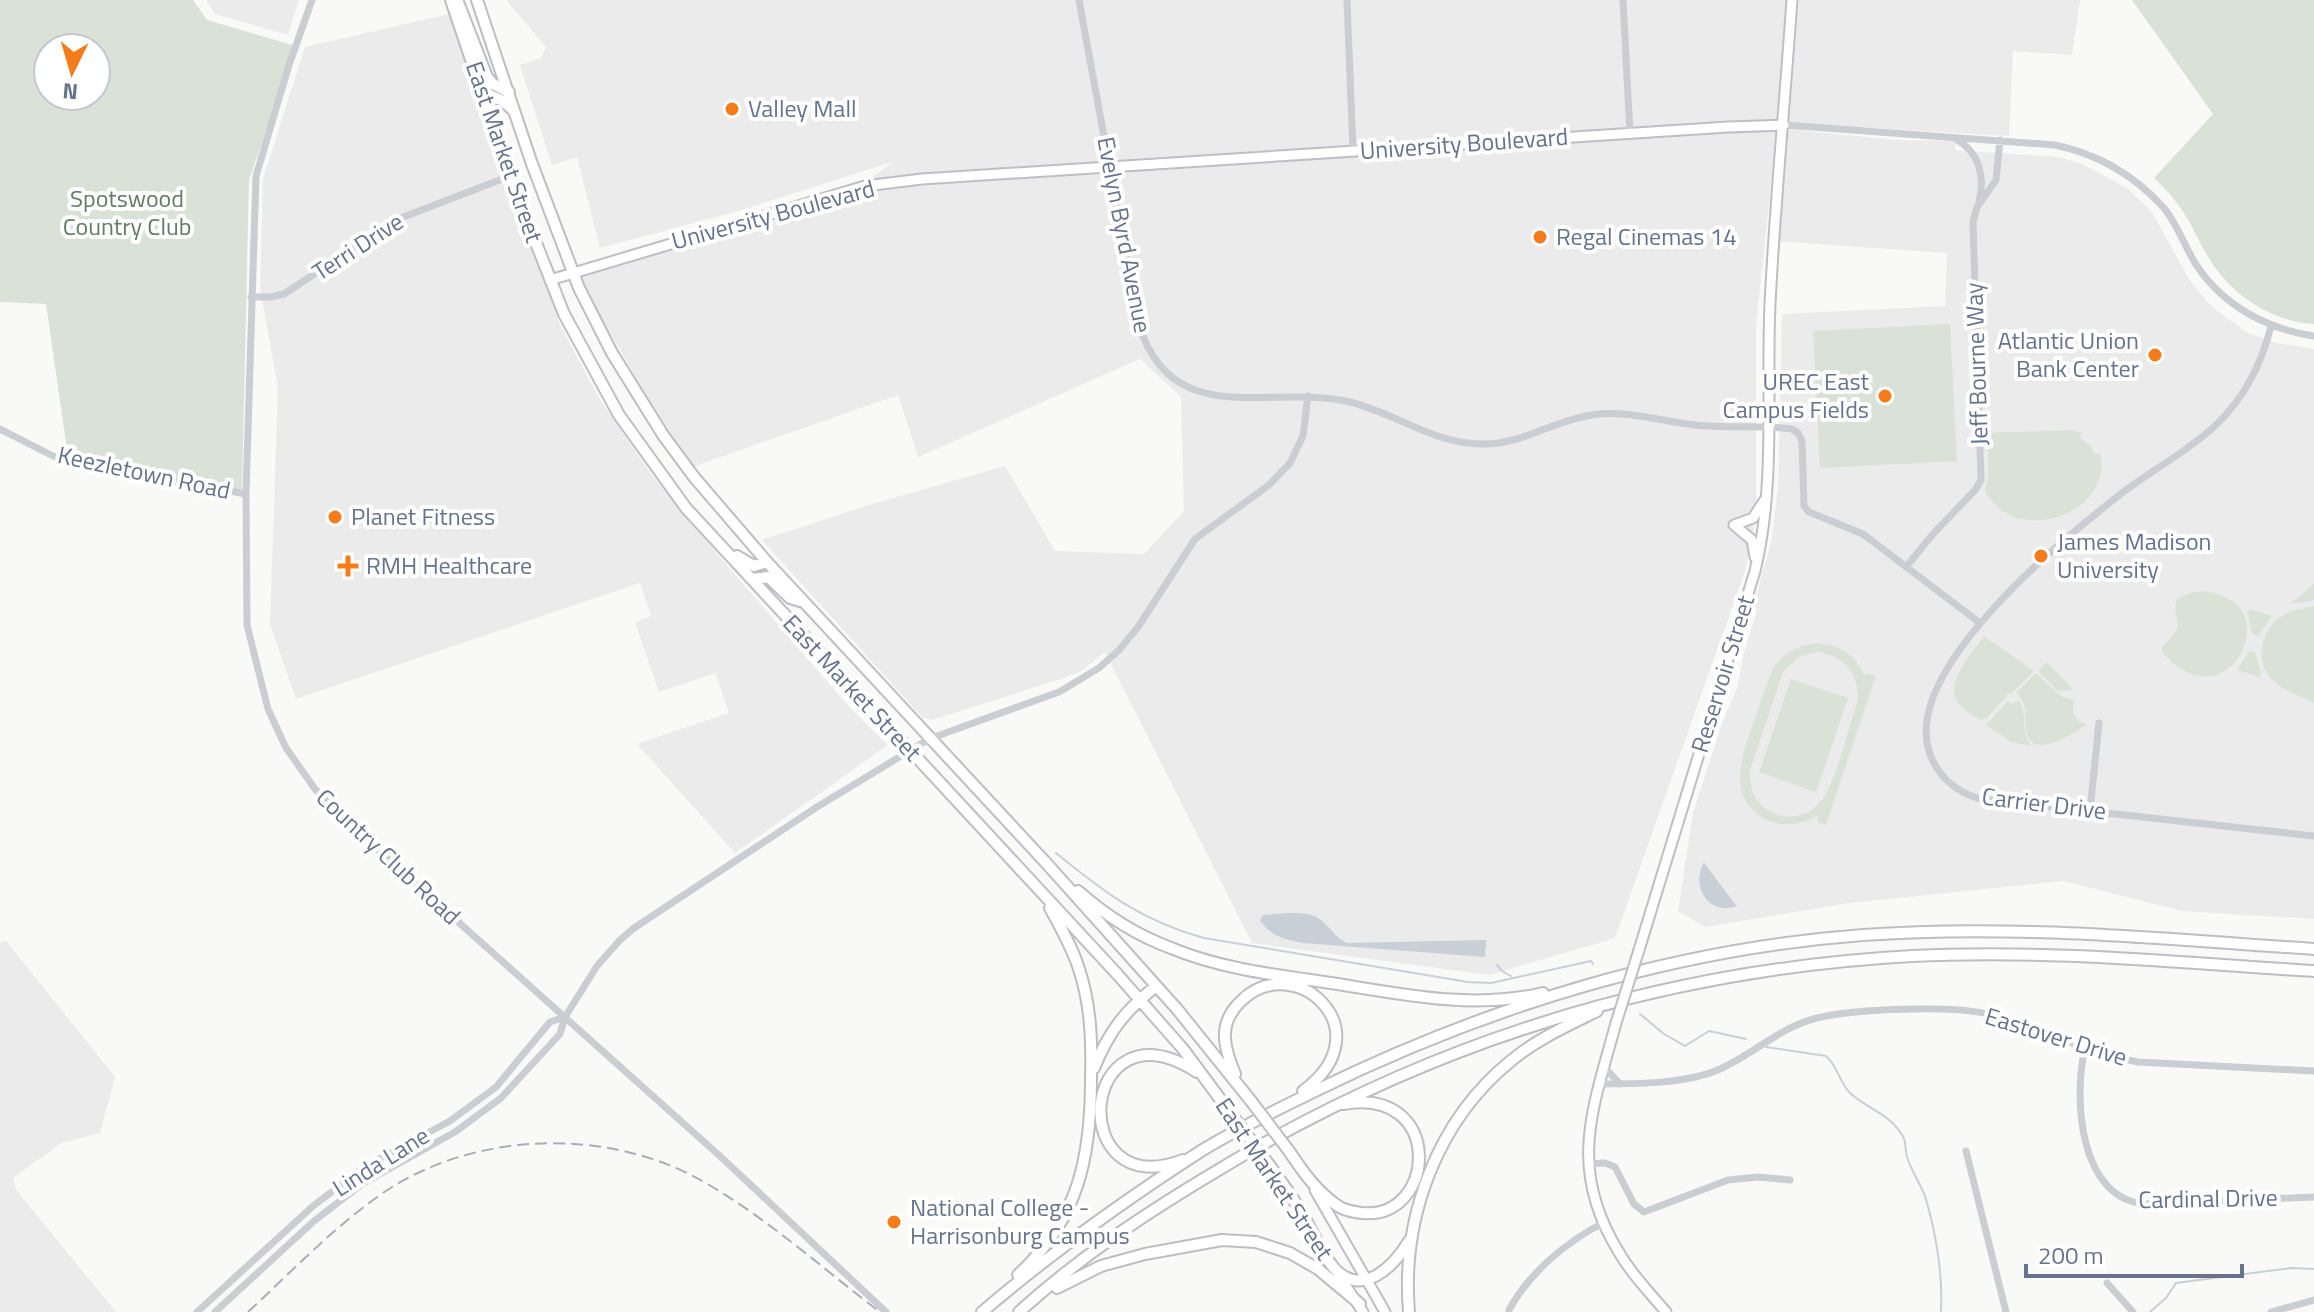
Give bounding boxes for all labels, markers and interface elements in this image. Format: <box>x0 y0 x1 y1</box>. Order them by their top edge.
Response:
north arrow <box>32 32 112 112</box>
street label: East Market Street <box>457 56 553 248</box>
text: N <box>61 74 79 110</box>
place label: Valley Mall <box>748 90 856 126</box>
marker: Valley Mall <box>723 100 741 118</box>
street label: University Boulevard <box>1359 118 1569 168</box>
street label: Evelyn Byrd Avenue <box>1088 134 1162 336</box>
street label: University Boulevard <box>667 170 878 258</box>
park label: Spotswood Country Club <box>63 180 191 244</box>
street label: Terri Drive <box>305 203 410 289</box>
place label: Regal Cinemas 14 <box>1556 218 1737 254</box>
marker: Regal Cinemas 14 <box>1531 228 1549 246</box>
street label: Jeff Bourne Way <box>1955 281 1997 446</box>
place label: Atlantic Union Bank Center <box>1998 322 2139 386</box>
marker: Atlantic Union Bank Center <box>2146 346 2164 364</box>
place label: UREC East Campus Fields <box>1723 363 1870 427</box>
marker: UREC East Campus Fields <box>1876 387 1894 405</box>
street label: Keezletown Road <box>55 436 234 508</box>
place label: Planet Fitness <box>351 498 495 534</box>
marker: Planet Fitness <box>326 508 344 526</box>
place label: James Madison University <box>2057 523 2211 587</box>
place label: RMH Healthcare <box>366 547 532 583</box>
marker: James Madison University <box>2032 547 2050 565</box>
marker: RMH Healthcare <box>337 555 359 577</box>
street label: Reservoir Street <box>1681 590 1763 757</box>
street label: East Market Street <box>775 606 931 769</box>
street label: Carrier Drive <box>1980 778 2108 828</box>
street label: Country Club Road <box>308 780 469 933</box>
street label: Eastover Drive <box>1981 997 2132 1075</box>
street label: East Market Street <box>1207 1090 1343 1268</box>
street label: Linda Lane <box>325 1117 436 1205</box>
street label: Cardinal Drive <box>2138 1179 2278 1217</box>
place label: National College - Harrisonburg Campus <box>910 1189 1130 1253</box>
marker: National College - Harrisonburg Campus <box>885 1213 903 1231</box>
scale bar <box>2026 1228 2242 1278</box>
text: 200 m <box>2038 1237 2104 1273</box>

